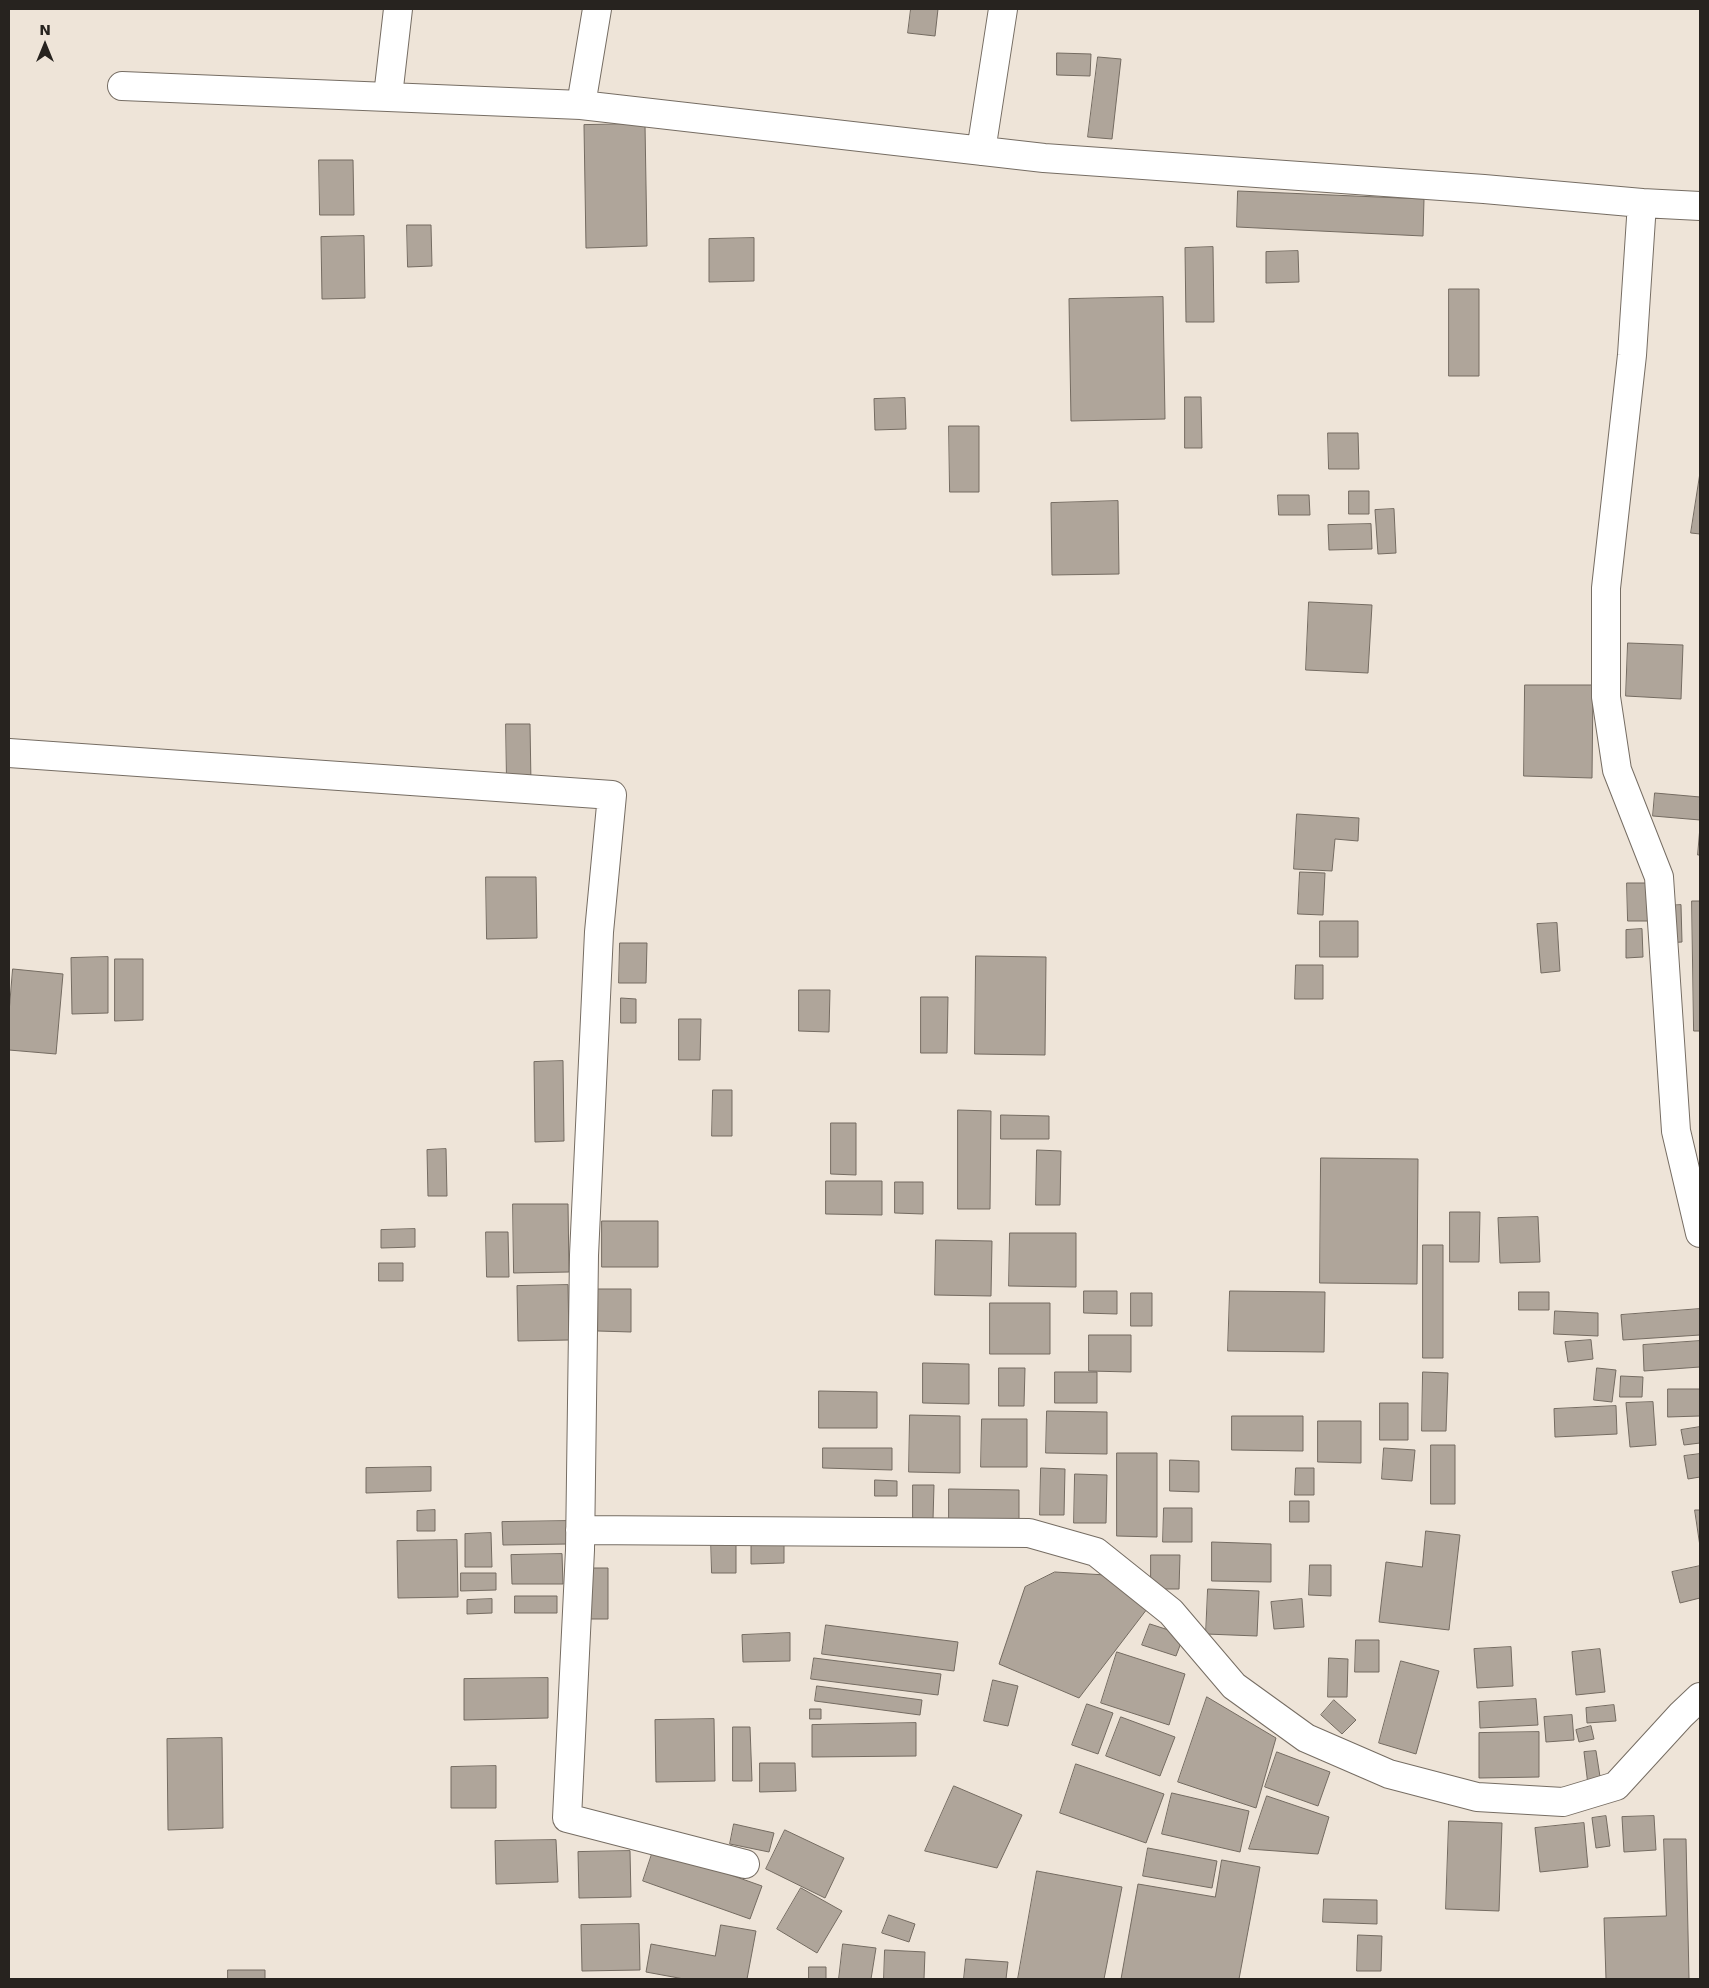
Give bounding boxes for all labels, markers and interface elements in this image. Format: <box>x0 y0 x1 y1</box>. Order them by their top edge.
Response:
north arrow <box>20 20 70 70</box>
text: N <box>39 22 51 38</box>

